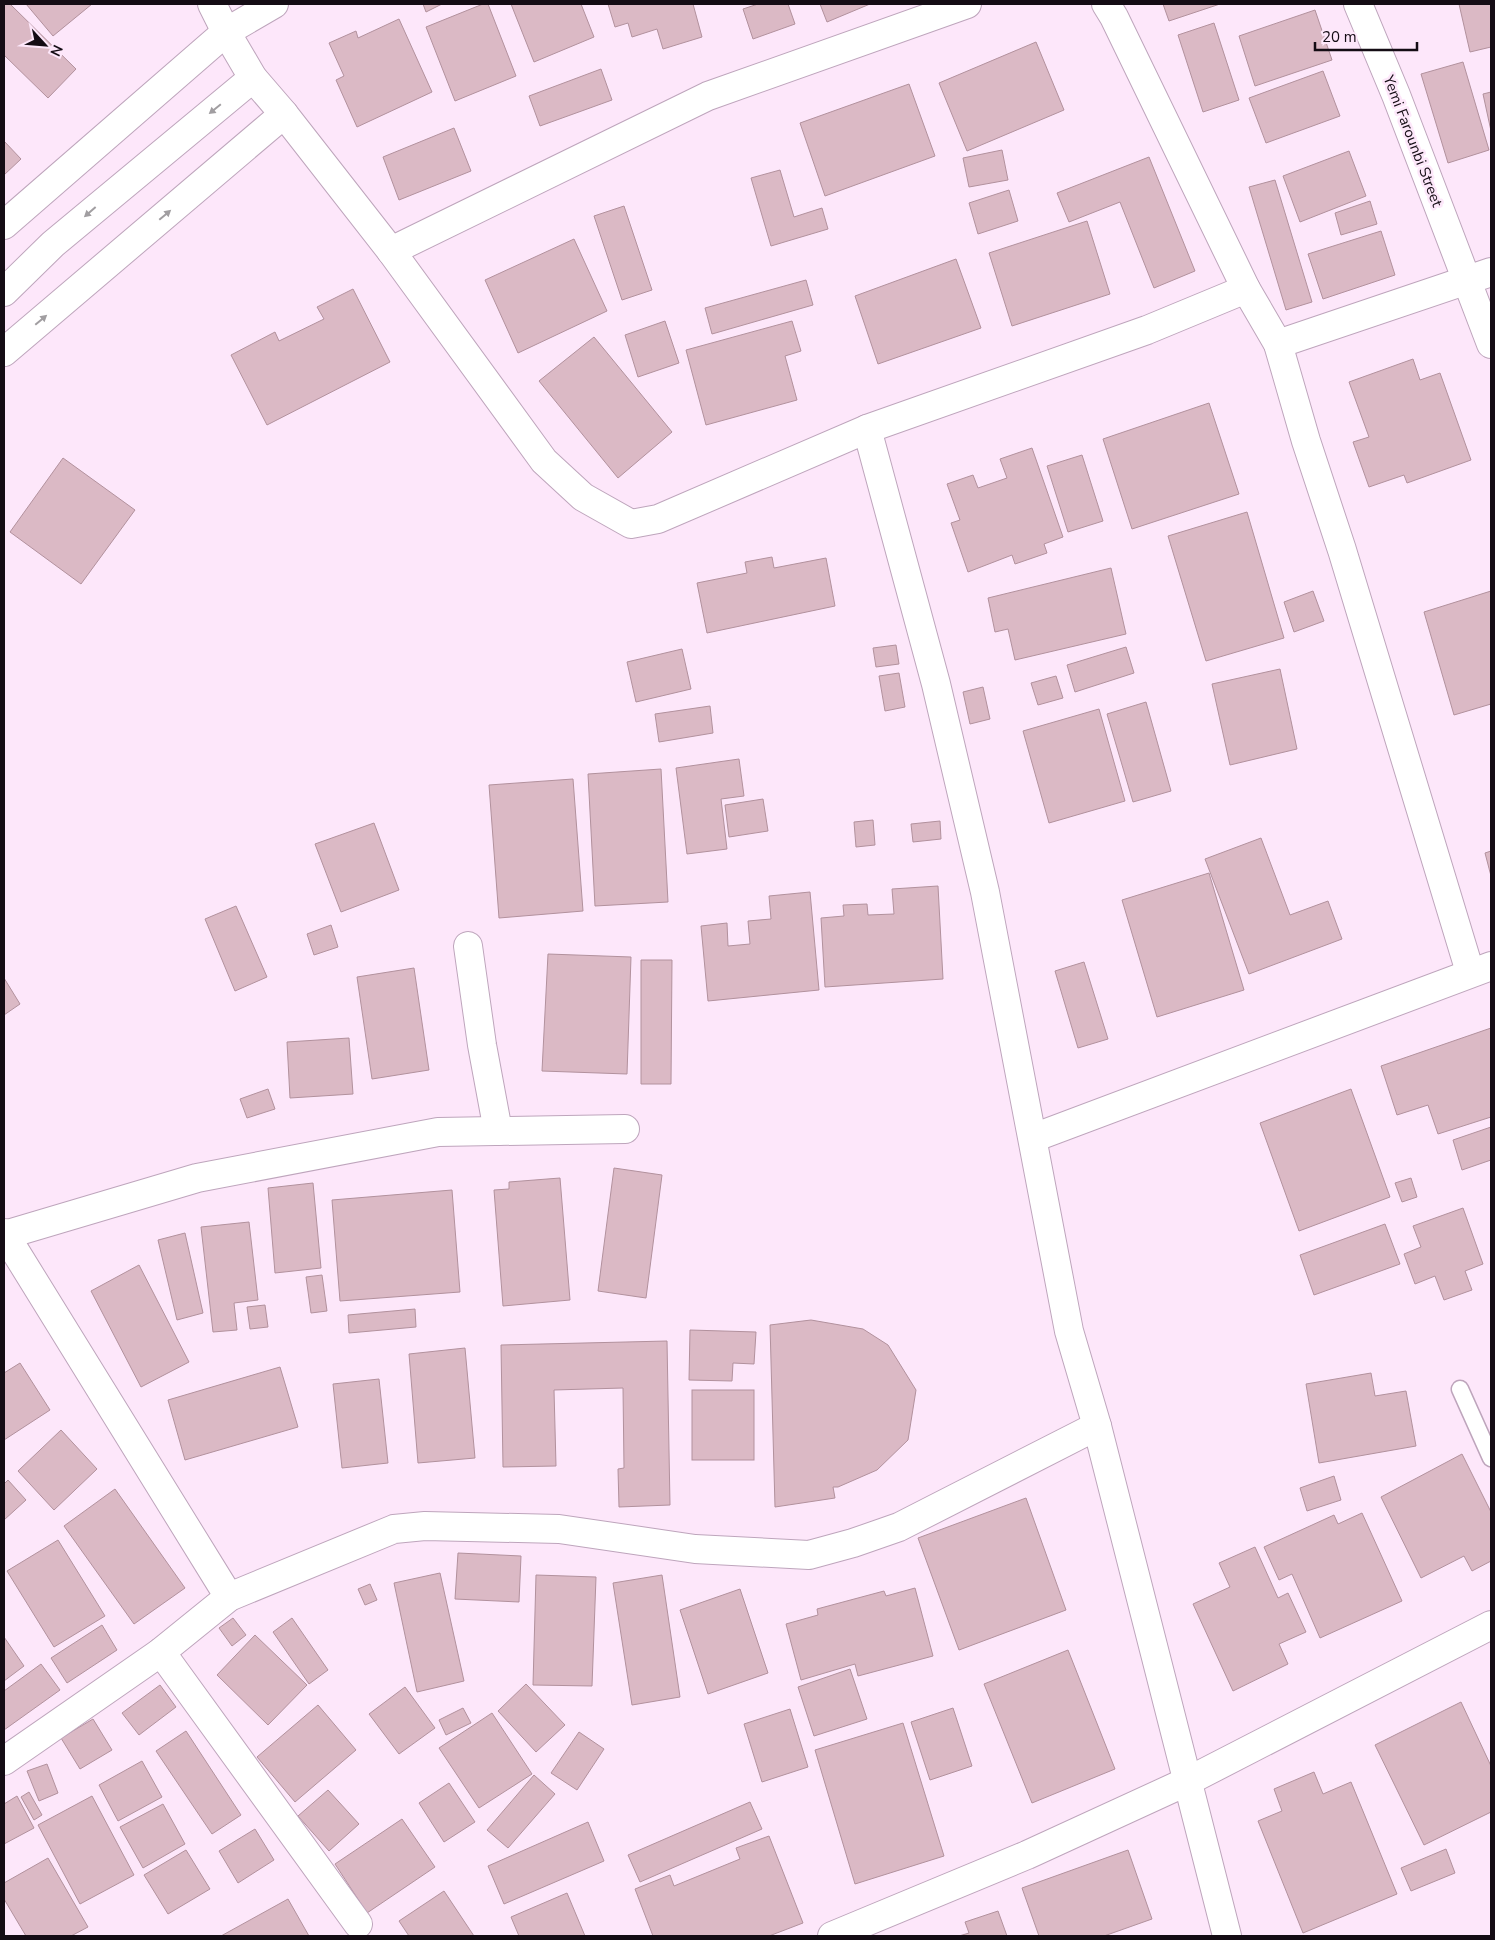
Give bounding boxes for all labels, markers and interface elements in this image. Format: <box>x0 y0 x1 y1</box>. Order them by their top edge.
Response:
north arrow <box>20 20 70 70</box>
scale bar <box>1315 20 1418 52</box>
text: 20 m <box>1322 27 1357 47</box>
text: N <box>45 42 67 59</box>
street label: Yemi Farounbi Street <box>1378 71 1448 210</box>
one-way arrow <box>209 103 222 114</box>
one-way arrow <box>84 207 97 218</box>
one-way arrow <box>158 209 170 221</box>
one-way arrow <box>34 315 47 326</box>

